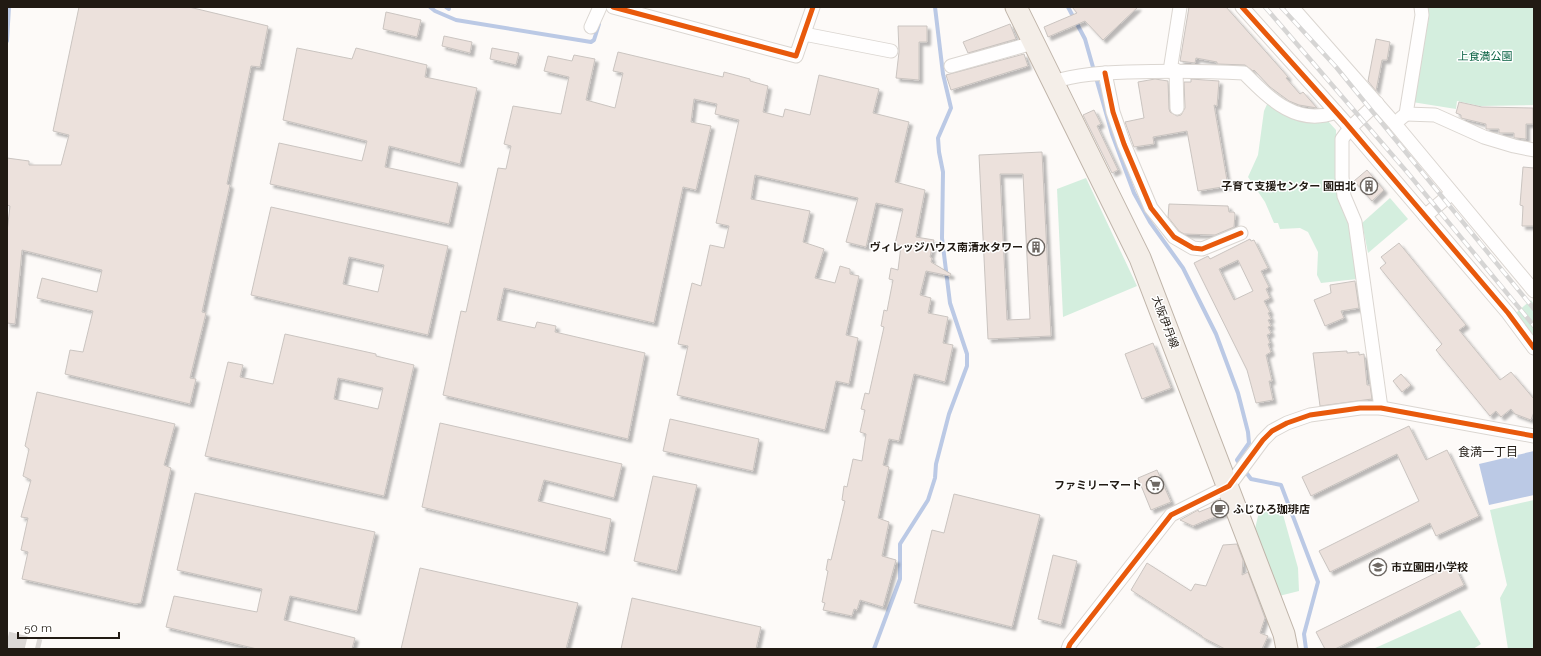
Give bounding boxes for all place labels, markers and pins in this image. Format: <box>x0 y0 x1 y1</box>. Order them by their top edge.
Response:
building icon: 子育て支援センター 園田北 <box>1359 176 1379 196</box>
place label: 子育て支援センター 園田北 <box>1221 180 1356 193</box>
building icon: ヴィレッジハウス南清水タワー <box>1026 237 1046 257</box>
place label: ヴィレッジハウス南清水タワー <box>870 241 1023 254</box>
supermarket icon: ファミリーマート <box>1145 475 1165 495</box>
place label: ファミリーマート <box>1054 479 1142 492</box>
cafe icon: ふじひろ珈琲店 <box>1210 499 1230 519</box>
place label: ふじひろ珈琲店 <box>1233 503 1310 516</box>
school or university icon: 市立園田小学校 <box>1368 557 1388 577</box>
place label: 市立園田小学校 <box>1391 561 1468 574</box>

